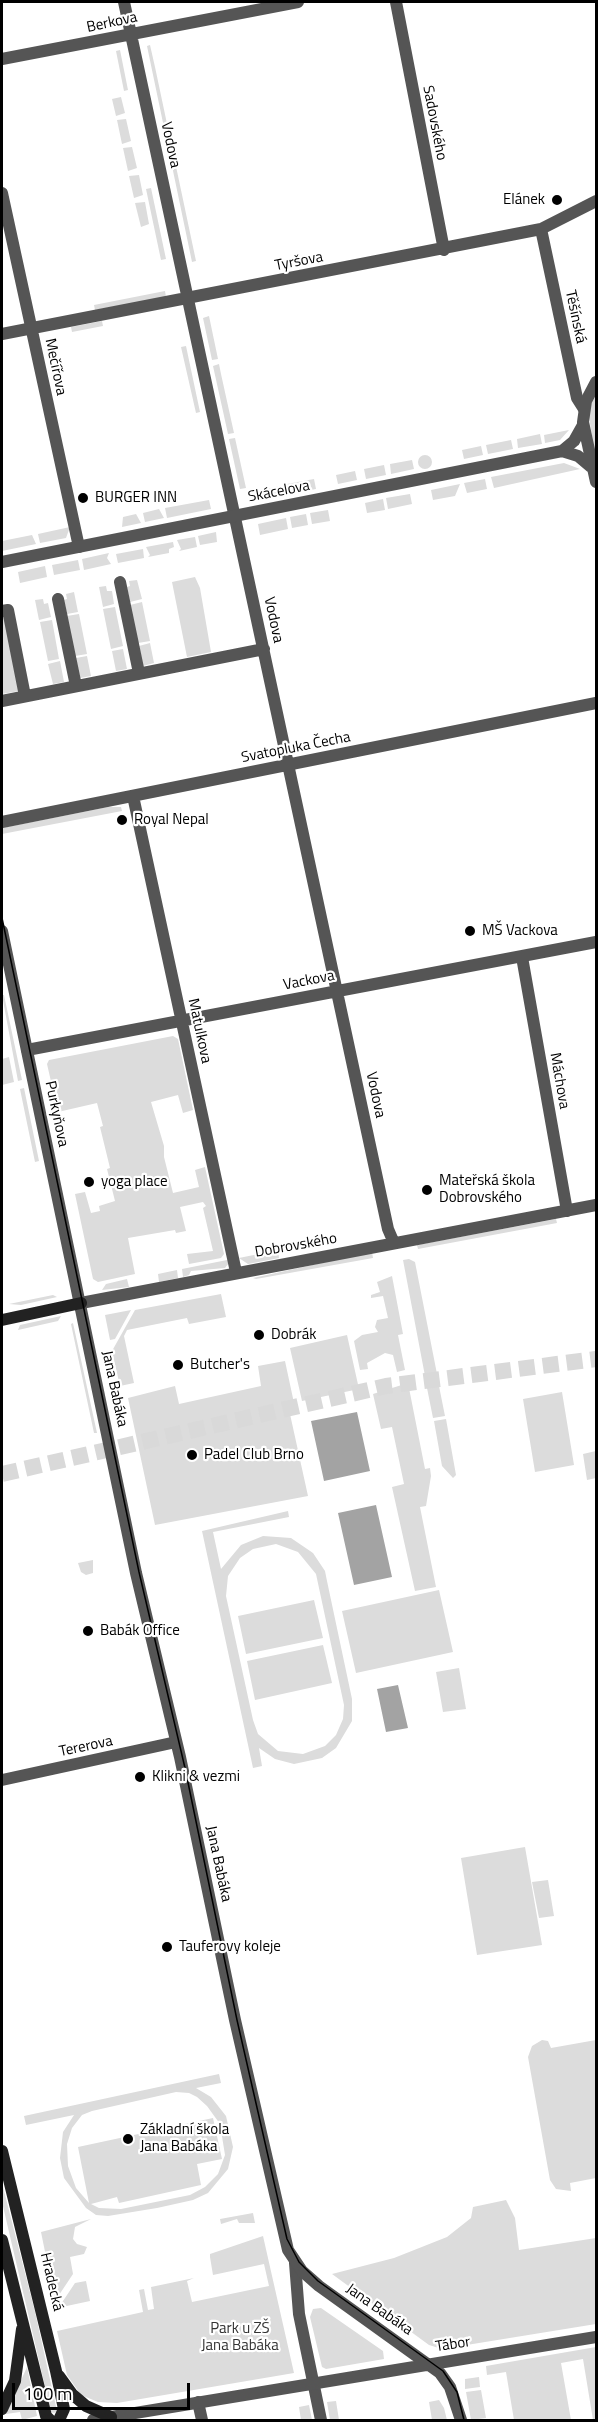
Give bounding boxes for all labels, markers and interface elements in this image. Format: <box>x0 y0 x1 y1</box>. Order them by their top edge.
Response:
street label: Berkova <box>85 9 139 37</box>
street label: Sadovského <box>418 84 450 162</box>
street label: Vodova <box>156 120 184 170</box>
place label: Elánek <box>503 191 545 209</box>
marker: Elánek <box>550 193 564 207</box>
street label: Tyršova <box>273 249 325 275</box>
street label: Těšínská <box>561 289 589 345</box>
street label: Mečířova <box>40 337 70 397</box>
street label: Skácelova <box>247 477 311 507</box>
place label: BURGER INN <box>95 489 177 507</box>
marker: BURGER INN <box>76 491 90 505</box>
street label: Vodova <box>259 595 287 645</box>
street label: Svatopluka Čecha <box>240 729 352 767</box>
place label: Royal Nepal <box>134 811 209 829</box>
marker: Royal Nepal <box>115 813 129 827</box>
place label: MŠ Vackova <box>482 922 558 940</box>
marker: MŠ Vackova <box>463 924 477 938</box>
street label: Vackova <box>282 967 336 995</box>
street label: Matulkova <box>183 997 215 1065</box>
street label: Máchova <box>545 1051 573 1111</box>
street label: Vodova <box>361 1070 389 1120</box>
street label: Purkyňova <box>40 1079 72 1149</box>
place label: Mateřská škola Dobrovského <box>439 1172 535 1207</box>
place label: yoga place <box>101 1173 167 1191</box>
marker: yoga place <box>82 1175 96 1189</box>
marker: Mateřská škola Dobrovského <box>420 1183 434 1197</box>
street label: Dobrovského <box>254 1230 338 1262</box>
place label: Dobrák <box>271 1326 316 1344</box>
marker: Dobrák <box>252 1328 266 1342</box>
street label: Jana Babáka <box>97 1349 131 1429</box>
place label: Butcher's <box>190 1356 250 1374</box>
marker: Butcher's <box>171 1358 185 1372</box>
place label: Padel Club Brno <box>204 1446 304 1464</box>
marker: Padel Club Brno <box>185 1448 199 1462</box>
place label: Babák Office <box>100 1622 180 1640</box>
marker: Babák Office <box>81 1624 95 1638</box>
street label: Tererova <box>58 1733 114 1761</box>
place label: Klikni & vezmi <box>152 1768 240 1786</box>
marker: Klikni & vezmi <box>133 1770 147 1784</box>
street label: Jana Babáka <box>201 1824 235 1904</box>
place label: Tauferovy koleje <box>179 1938 281 1956</box>
marker: Tauferovy koleje <box>160 1940 174 1954</box>
place label: Základní škola Jana Babáka <box>140 2121 229 2156</box>
marker: Základní škola Jana Babáka <box>121 2132 135 2146</box>
street label: Hradecká <box>36 2251 66 2313</box>
street label: Jana Babáka <box>342 2280 416 2340</box>
park label: Park u ZŠ Jana Babáka <box>201 2320 279 2355</box>
street label: Tábor <box>434 2333 472 2357</box>
scale bar <box>15 2371 194 2409</box>
text: 100 m <box>23 2380 72 2407</box>

